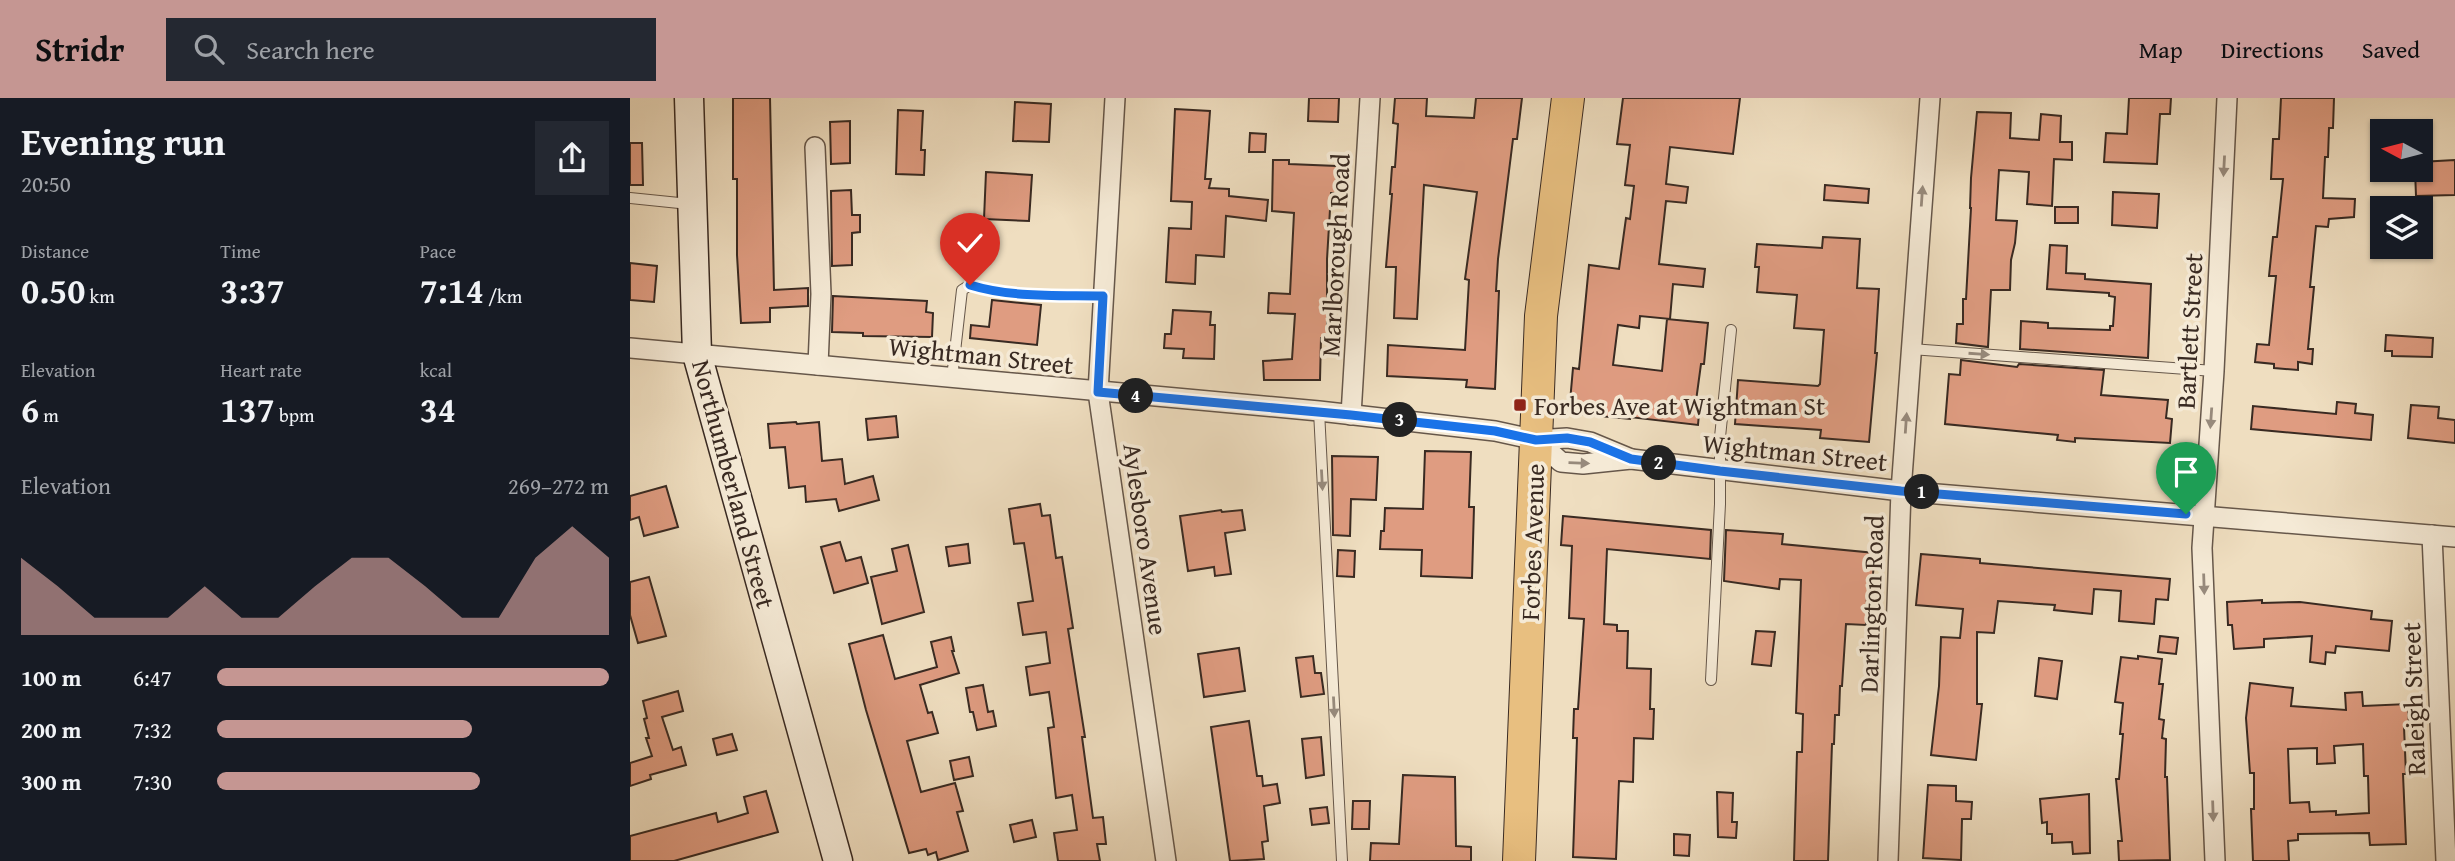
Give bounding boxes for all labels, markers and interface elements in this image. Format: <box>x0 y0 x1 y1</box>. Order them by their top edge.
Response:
search box <box>166 18 656 81</box>
text: Stridr <box>35 25 124 73</box>
icon: search <box>190 30 228 68</box>
text: Search here <box>246 30 375 69</box>
text: Map <box>2139 32 2183 67</box>
text: Directions <box>2221 32 2324 67</box>
text: Saved <box>2362 32 2420 67</box>
text: Evening run <box>21 113 225 169</box>
north arrow <box>2370 119 2432 182</box>
map controls <box>2370 119 2433 259</box>
button: share <box>535 121 609 195</box>
street label: Marlborough Road <box>1310 152 1360 358</box>
one-way arrow <box>2218 155 2229 177</box>
text: 20:50 <box>21 167 71 200</box>
one-way arrow <box>1917 185 1928 207</box>
button: layers <box>2370 196 2433 259</box>
pin <box>940 213 1000 285</box>
icon: check <box>951 224 989 262</box>
text: Distance <box>21 237 89 265</box>
text: Time <box>220 237 261 265</box>
text: Pace <box>420 237 456 265</box>
street label: Bartlett Street <box>2165 252 2213 410</box>
text: 0.50 <box>21 265 85 316</box>
text: 3:37 <box>220 265 285 316</box>
text: 7:14 <box>420 265 484 316</box>
text: km <box>85 282 115 310</box>
text: /km <box>484 282 522 310</box>
street label: Wightman Street <box>887 326 1075 384</box>
one-way arrow <box>1968 349 1990 360</box>
street label: Northumberland Street <box>682 355 786 613</box>
text: Elevation <box>21 356 95 384</box>
text: Heart rate <box>220 356 302 384</box>
text: kcal <box>420 356 452 384</box>
pin: 4 <box>1119 378 1154 414</box>
text: 4 <box>1131 381 1140 409</box>
text: 6 <box>21 384 39 435</box>
text: 137 <box>220 384 275 435</box>
text: 34 <box>420 384 456 435</box>
place label: Forbes Ave at Wightman St <box>1534 386 1825 425</box>
marker: Forbes Ave at Wightman St <box>1512 397 1528 413</box>
text: m <box>39 401 59 429</box>
text: bpm <box>275 401 315 429</box>
pin: 3 <box>1382 402 1418 438</box>
text: 3 <box>1395 405 1404 433</box>
one-way arrow <box>2205 407 2216 429</box>
one-way arrow <box>1901 412 1912 434</box>
street label: Wightman Street <box>1701 423 1889 481</box>
street label: Aylesboro Avenue <box>1113 441 1179 637</box>
pin <box>2156 442 2216 514</box>
pin: 2 <box>1642 446 1676 480</box>
text: 2 <box>1654 448 1663 476</box>
icon: arrive <box>2167 453 2205 491</box>
one-way arrow <box>1568 457 1590 468</box>
street label: Forbes Avenue <box>1510 463 1554 621</box>
text: Elevation <box>21 469 111 502</box>
text: 269–272 m <box>508 469 609 502</box>
one-way arrow <box>1317 469 1328 491</box>
pin: 1 <box>1904 474 1940 510</box>
text: 1 <box>1917 477 1926 505</box>
street label: Darlington Road <box>1848 514 1894 694</box>
one-way arrow <box>2198 573 2209 595</box>
street label: Raleigh Street <box>2391 622 2435 776</box>
text: 100 m <box>21 661 82 694</box>
text: 6:47 <box>133 661 172 694</box>
one-way arrow <box>1329 696 1340 718</box>
text: 200 m <box>21 713 82 746</box>
text: 7:32 <box>133 713 172 746</box>
text: 300 m <box>21 765 82 798</box>
text: 7:30 <box>133 765 172 798</box>
one-way arrow <box>2207 800 2218 822</box>

